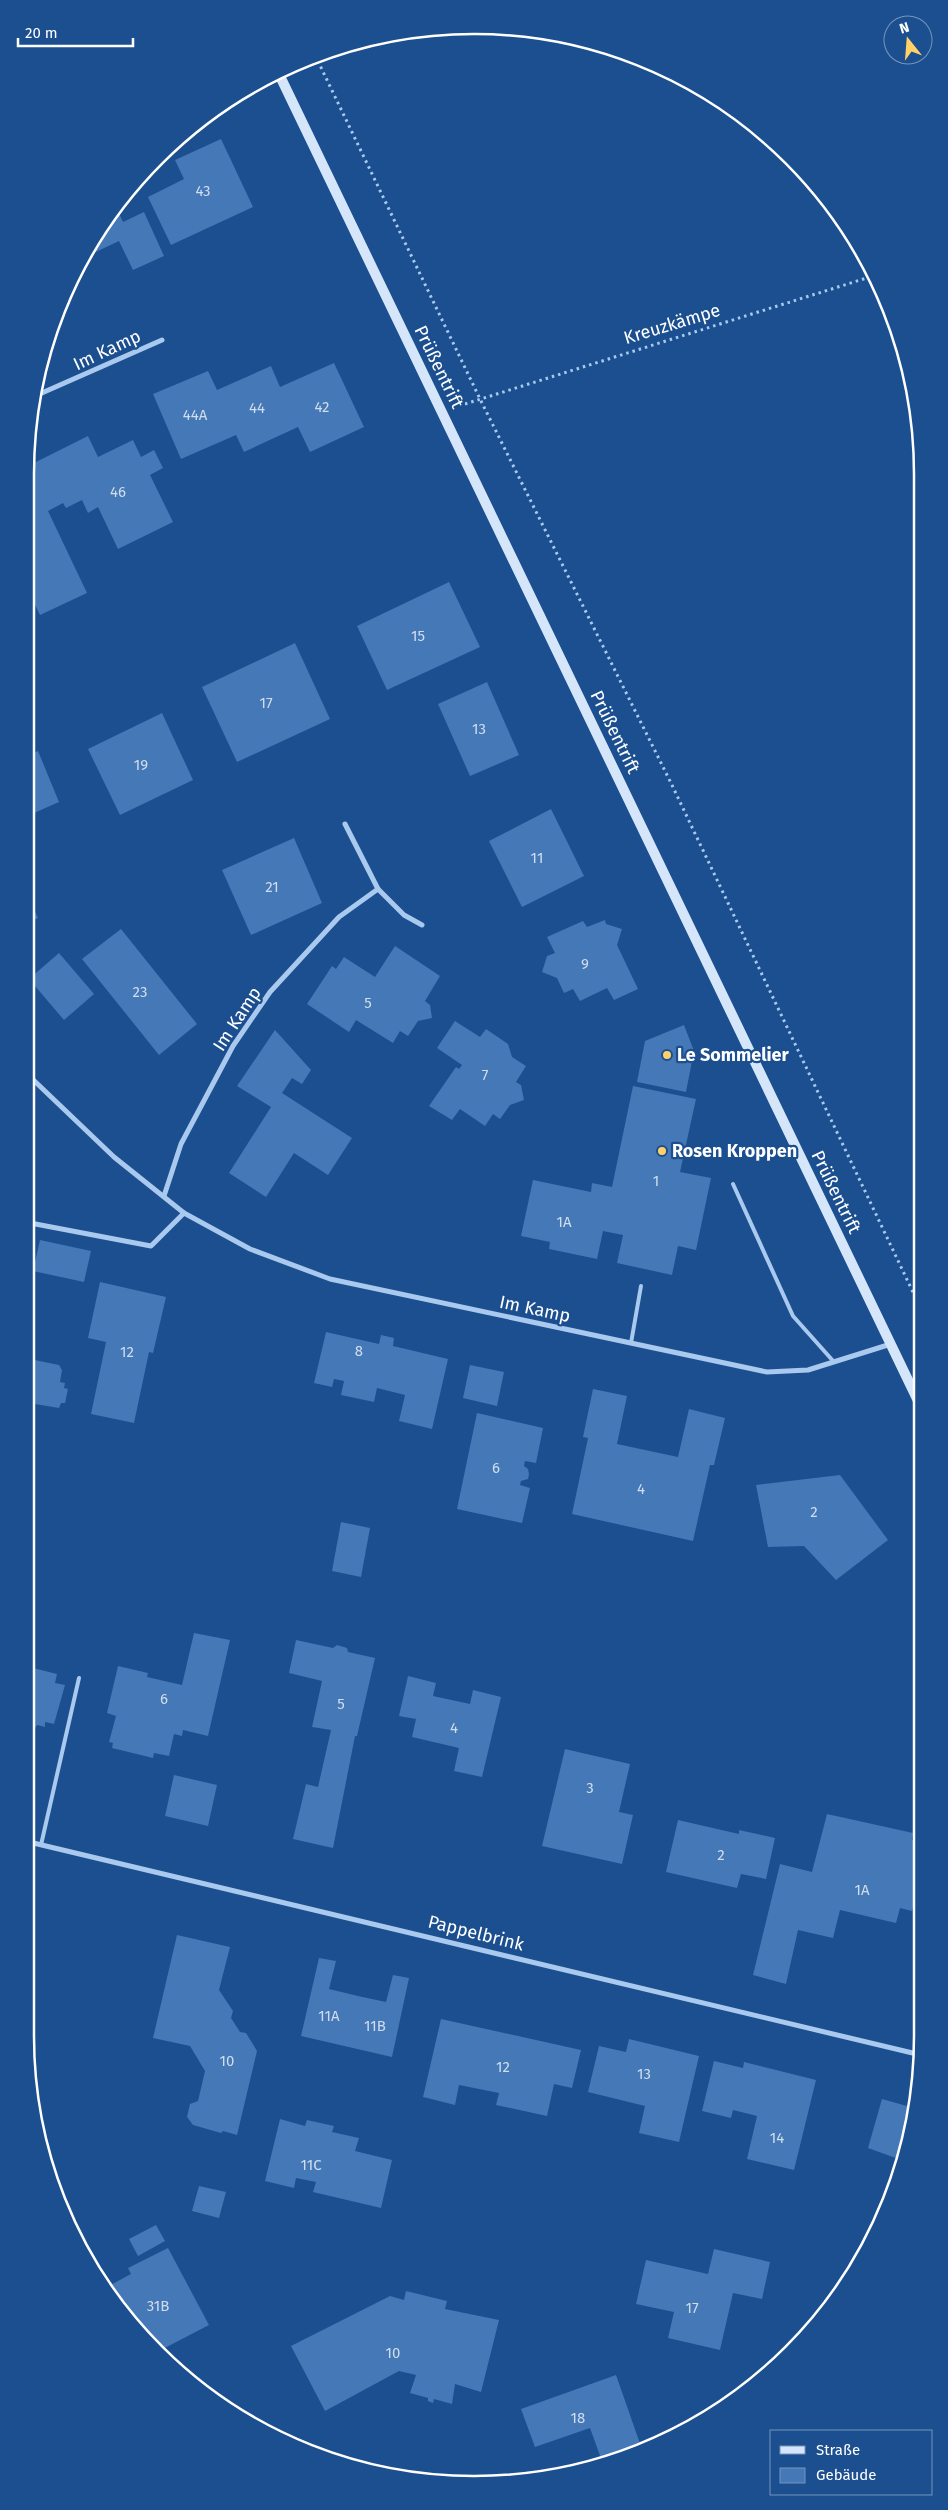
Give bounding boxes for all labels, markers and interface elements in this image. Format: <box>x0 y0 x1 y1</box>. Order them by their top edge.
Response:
scale bar <box>18 15 132 47</box>
north arrow <box>883 15 933 65</box>
text: N <box>897 19 911 38</box>
text: 20 m <box>25 24 58 42</box>
house number: 43 <box>195 182 211 200</box>
street label: Kreuzkämpe <box>621 299 723 349</box>
street label: Prüßentrift <box>409 322 469 413</box>
street label: Im Kamp <box>70 325 144 375</box>
house number: 42 <box>314 398 330 416</box>
house number: 44 <box>249 399 265 417</box>
house number: 44A <box>183 406 208 424</box>
house number: 46 <box>110 483 126 501</box>
house number: 15 <box>411 627 425 645</box>
street label: Prüßentrift <box>585 687 645 778</box>
house number: 17 <box>259 694 273 712</box>
house number: 13 <box>472 720 486 738</box>
house number: 19 <box>134 756 148 774</box>
house number: 11 <box>531 849 543 867</box>
house number: 21 <box>265 878 279 896</box>
house number: 9 <box>581 955 589 973</box>
house number: 23 <box>133 983 147 1001</box>
street label: Im Kamp <box>208 983 266 1055</box>
house number: 5 <box>364 994 372 1012</box>
place label: Le Sommelier <box>677 1044 790 1066</box>
marker: Le Sommelier <box>661 1049 673 1061</box>
house number: 7 <box>482 1066 489 1084</box>
place label: Rosen Kroppen <box>672 1140 797 1162</box>
marker: Rosen Kroppen <box>656 1145 668 1157</box>
street label: Prüßentrift <box>806 1147 866 1238</box>
house number: 1 <box>653 1172 659 1190</box>
house number: 1A <box>556 1213 572 1231</box>
street label: Im Kamp <box>498 1291 572 1327</box>
house number: 8 <box>355 1342 363 1360</box>
house number: 12 <box>120 1343 134 1361</box>
house number: 6 <box>492 1459 500 1477</box>
house number: 4 <box>637 1480 645 1498</box>
house number: 2 <box>810 1503 818 1521</box>
house number: 6 <box>160 1690 168 1708</box>
house number: 5 <box>337 1695 345 1713</box>
house number: 4 <box>450 1719 458 1737</box>
house number: 3 <box>586 1779 594 1797</box>
house number: 2 <box>717 1846 725 1864</box>
house number: 1A <box>854 1881 870 1899</box>
street label: Pappelbrink <box>426 1910 527 1956</box>
house number: 11A <box>318 2007 340 2025</box>
house number: 11B <box>364 2017 386 2035</box>
house number: 10 <box>220 2052 234 2070</box>
house number: 12 <box>496 2058 510 2076</box>
house number: 13 <box>637 2065 651 2083</box>
house number: 14 <box>770 2129 784 2147</box>
house number: 11C <box>300 2156 322 2174</box>
house number: 31B <box>147 2297 169 2315</box>
house number: 17 <box>685 2299 699 2317</box>
house number: 10 <box>386 2344 400 2362</box>
house number: 18 <box>571 2409 585 2427</box>
legend <box>770 2430 933 2495</box>
text: Straße <box>816 2441 860 2459</box>
text: Gebäude <box>816 2466 876 2484</box>

